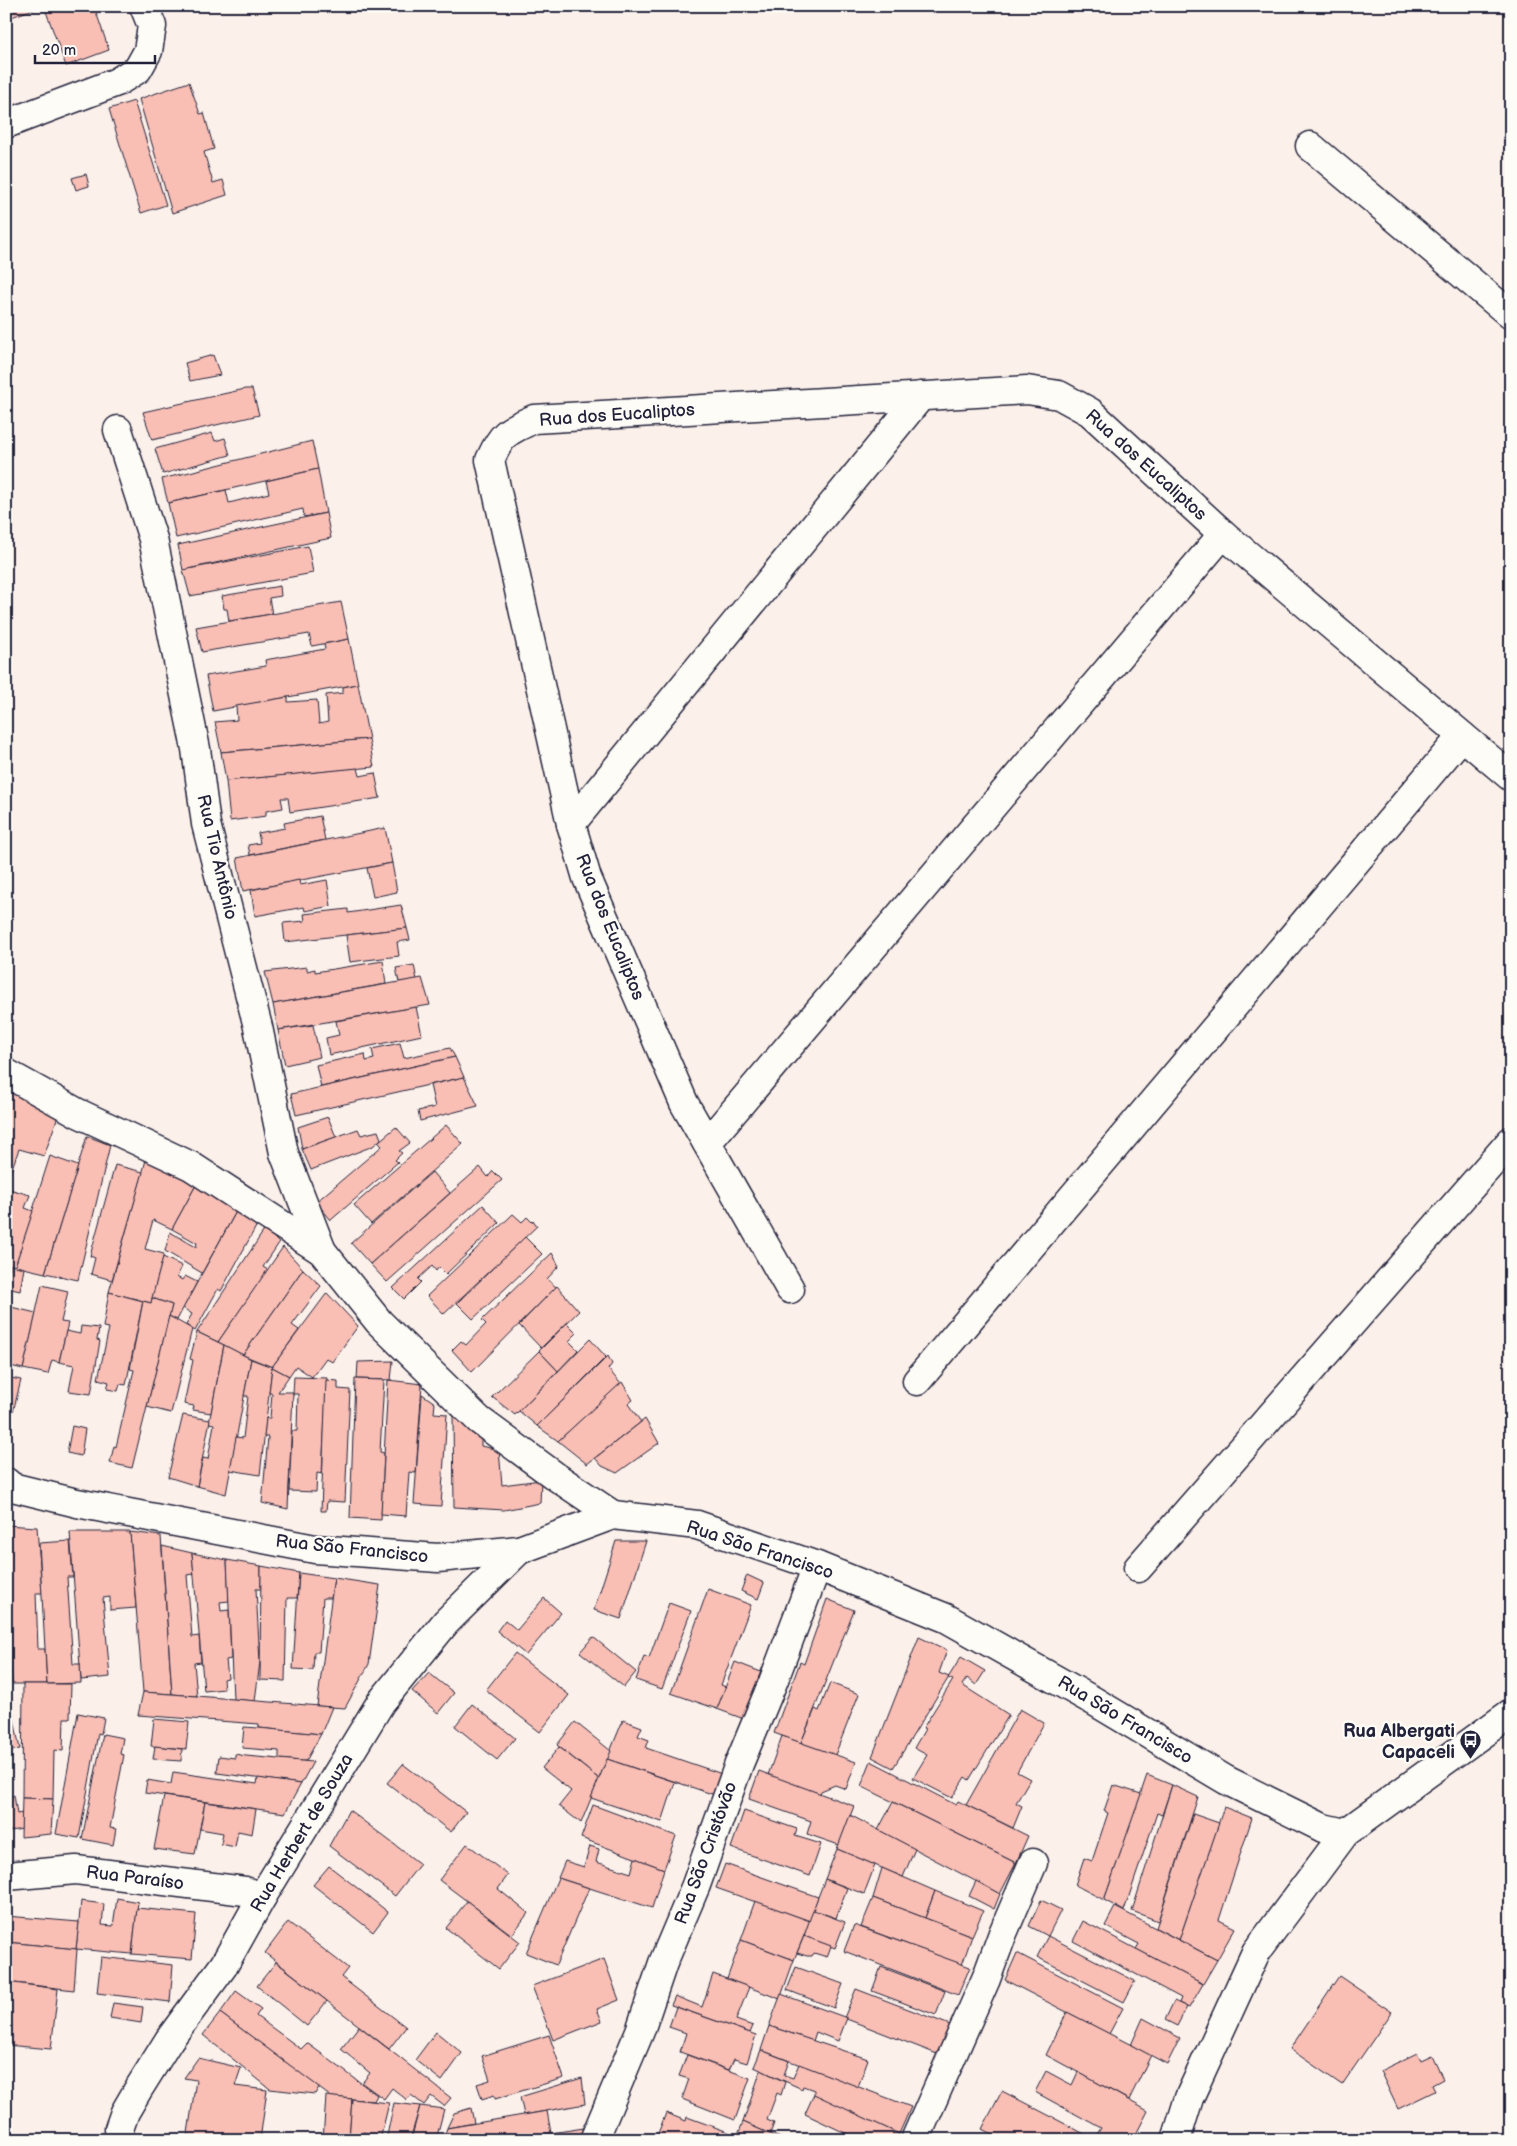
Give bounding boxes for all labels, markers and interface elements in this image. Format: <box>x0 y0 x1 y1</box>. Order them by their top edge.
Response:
scale bar <box>35 32 155 64</box>
text: 20 m <box>42 41 76 60</box>
street label: Rua dos Eucaliptos <box>539 399 696 431</box>
street label: Rua dos Eucaliptos <box>1081 405 1211 525</box>
street label: Rua Tio Antônio <box>192 792 242 922</box>
street label: Rua dos Eucaliptos <box>571 851 649 1003</box>
street label: Rua São Francisco <box>684 1516 836 1584</box>
street label: Rua São Francisco <box>275 1531 429 1567</box>
street label: Rua São Francisco <box>1054 1671 1196 1769</box>
place label: Rua Albergati Capaceli <box>1343 1721 1455 1763</box>
bus stop icon: Rua Albergati Capaceli <box>1459 1729 1483 1760</box>
street label: Rua Herbert de Souza <box>246 1750 358 1916</box>
street label: Rua São Cristóvão <box>670 1779 742 1927</box>
street label: Rua Paraíso <box>85 1862 185 1894</box>

